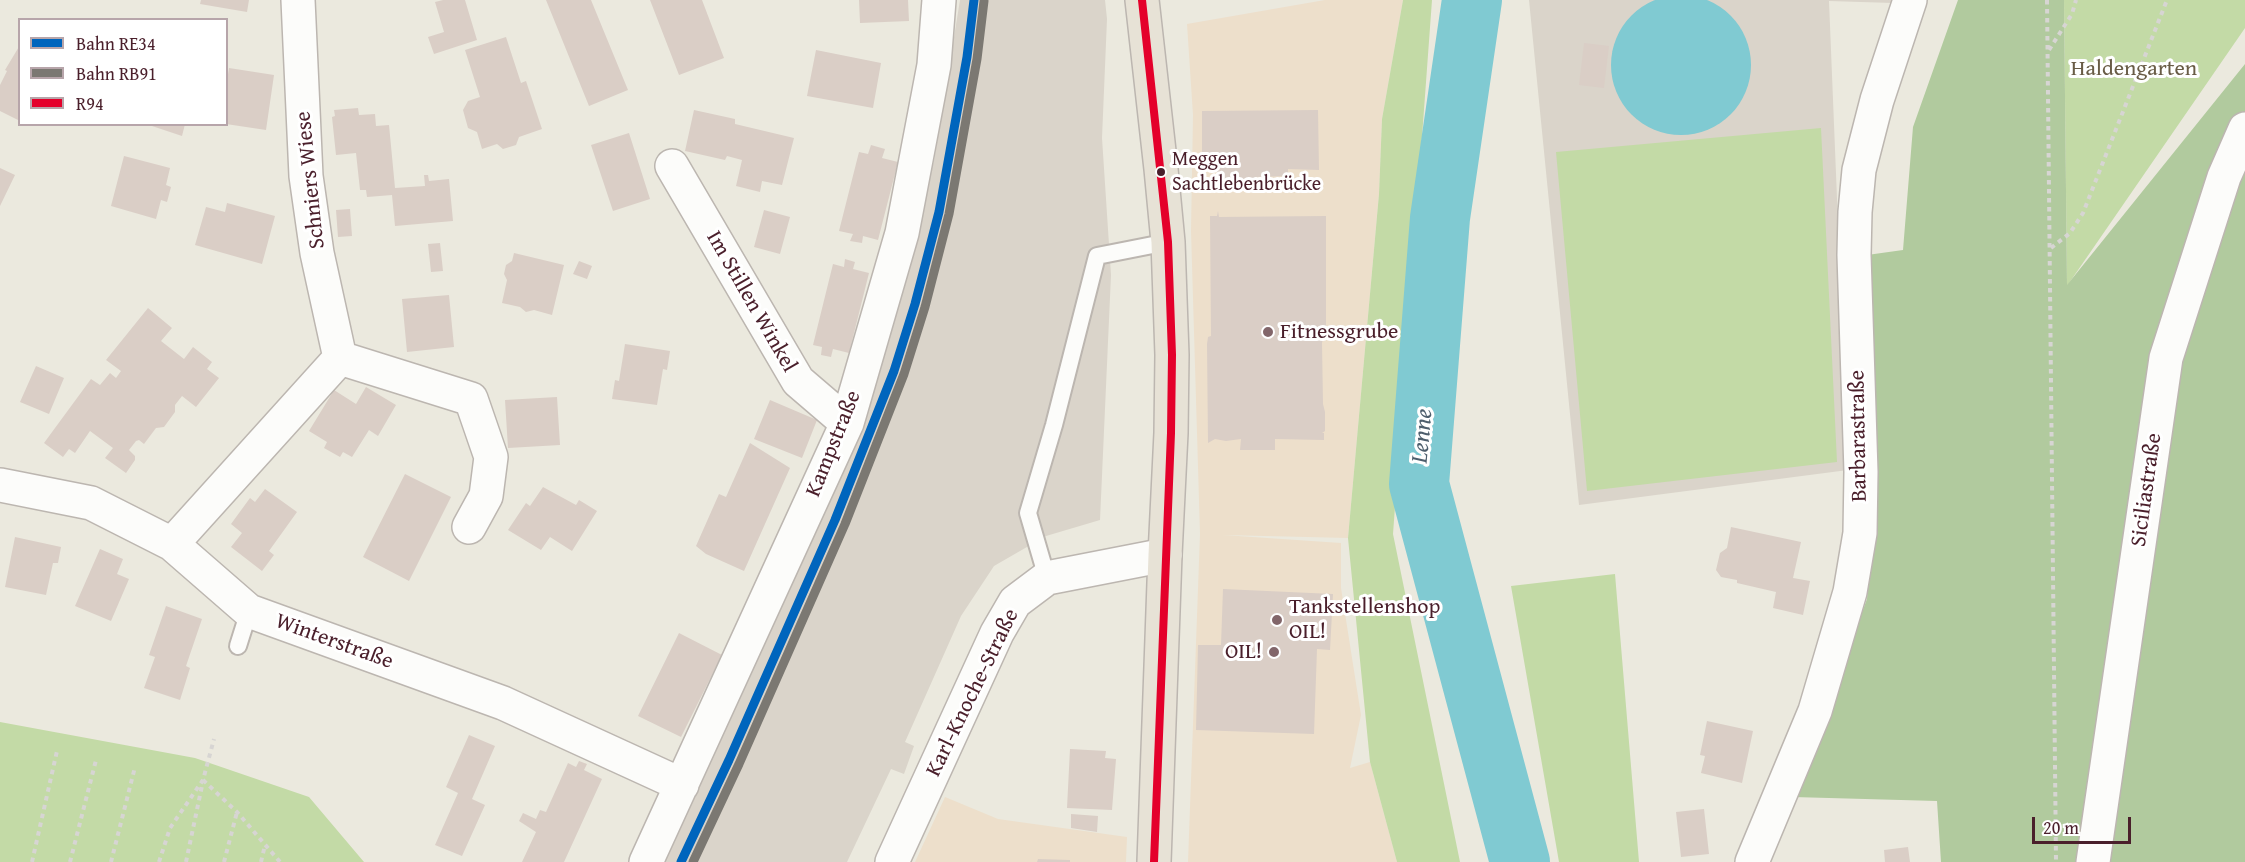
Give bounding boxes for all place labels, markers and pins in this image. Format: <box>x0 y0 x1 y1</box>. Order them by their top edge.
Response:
place label: Meggen Sachtlebenbrücke <box>1172 148 1321 195</box>
marker: Meggen Sachtlebenbrücke <box>1155 166 1167 178</box>
place label: Fitnessgrube <box>1280 319 1398 345</box>
marker: Fitnessgrube <box>1261 325 1275 339</box>
place label: Tankstellenshop OIL! <box>1289 594 1440 646</box>
marker: Tankstellenshop OIL! <box>1270 613 1284 627</box>
place label: OIL! <box>1225 639 1262 665</box>
marker: OIL! <box>1267 645 1281 659</box>

